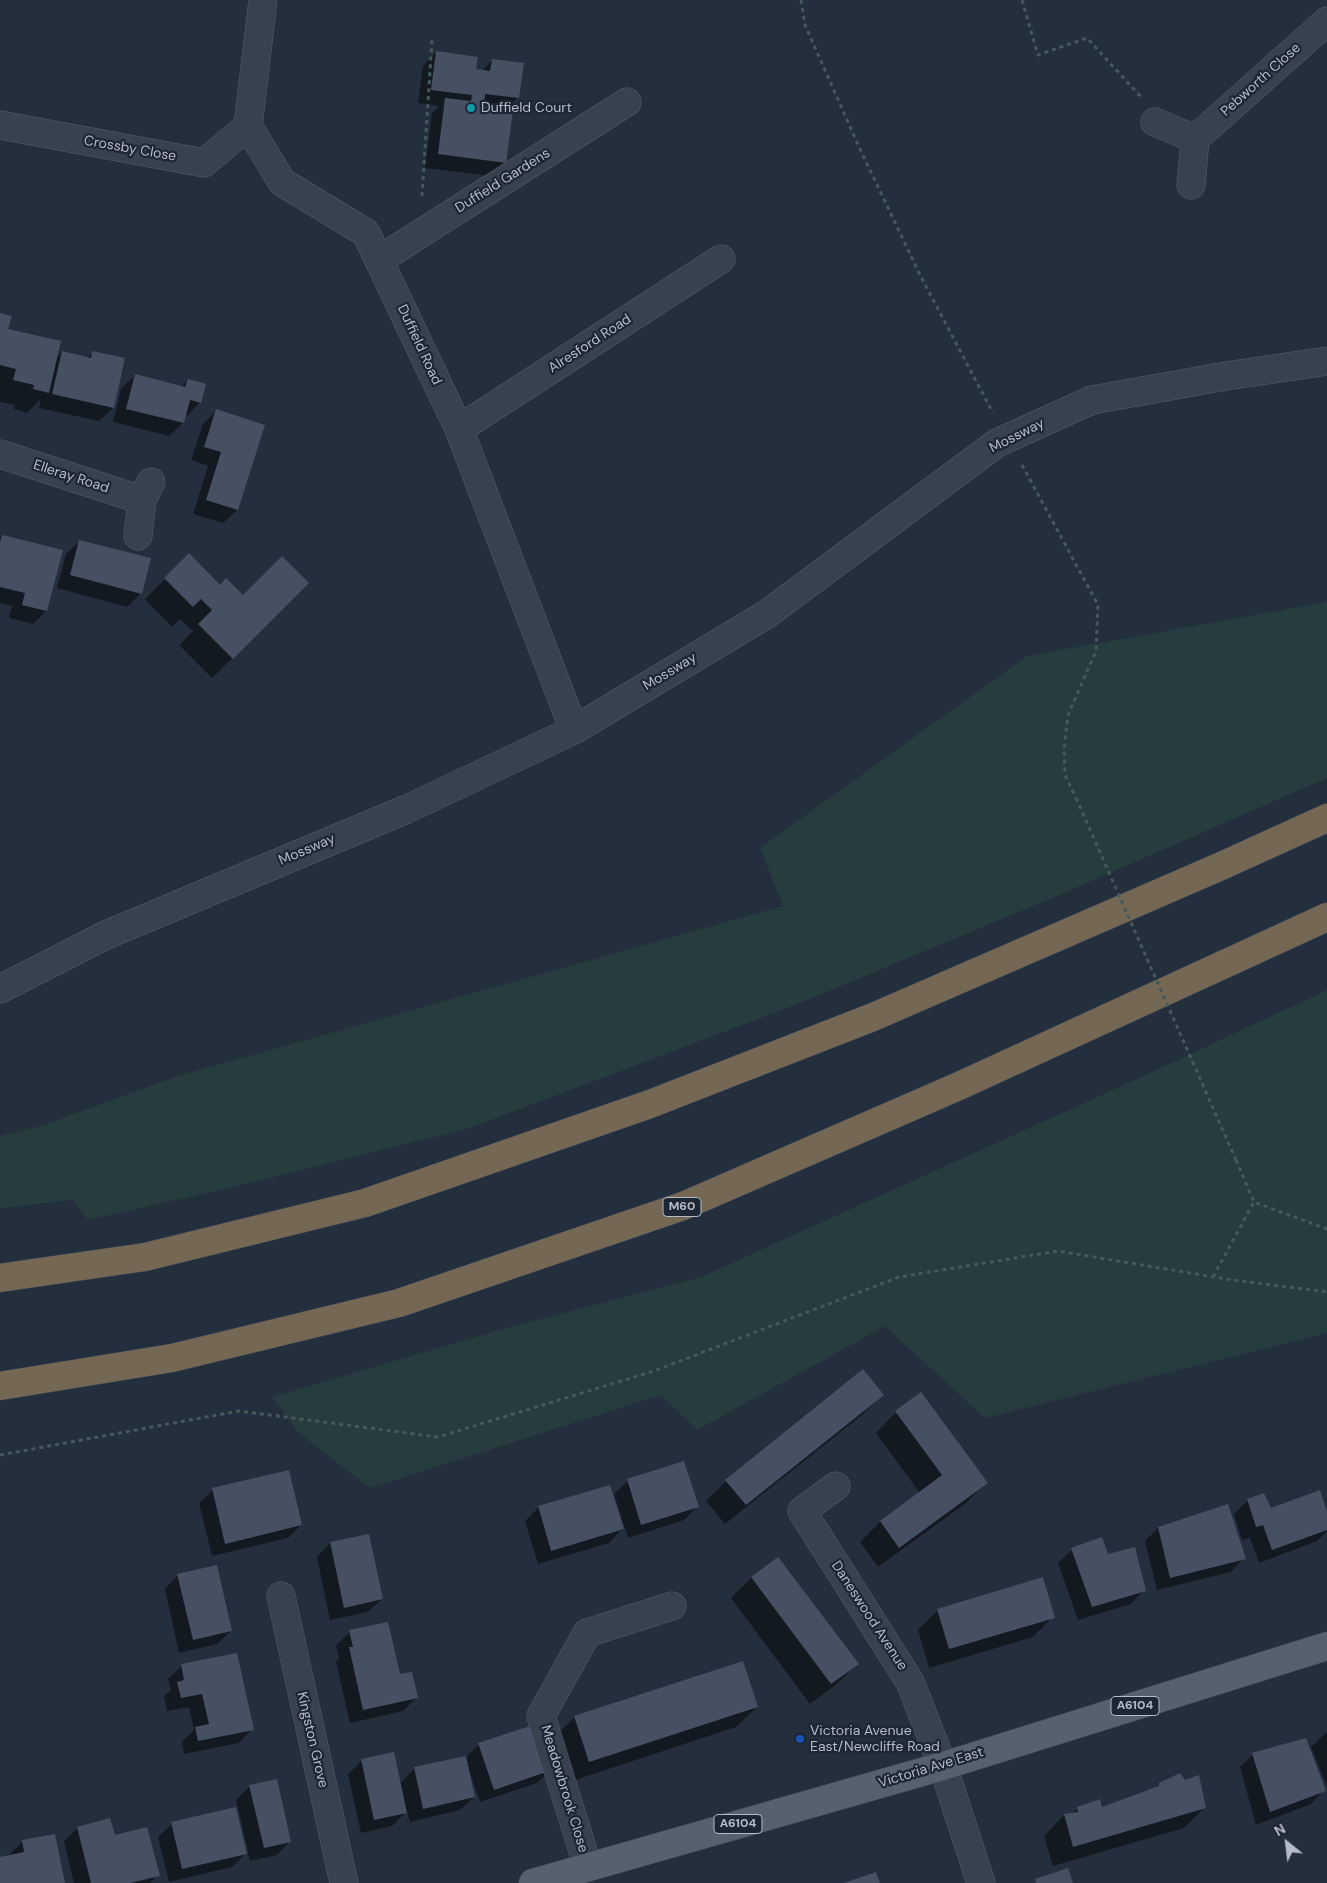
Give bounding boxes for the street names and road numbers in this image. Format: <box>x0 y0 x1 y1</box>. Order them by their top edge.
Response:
street label: Pebworth Close <box>1218 40 1304 120</box>
street label: Crossby Close <box>83 133 177 165</box>
street label: Duffield Gardens <box>452 145 554 217</box>
street label: Duffield Road <box>393 302 445 388</box>
street label: Alresford Road <box>546 311 634 377</box>
street label: Mossway <box>987 415 1047 457</box>
street label: Elleray Road <box>31 457 111 497</box>
street label: Mossway <box>640 649 700 695</box>
street label: Mossway <box>276 831 338 869</box>
road number: M60 <box>663 1198 701 1216</box>
street label: Daneswood Avenue <box>827 1558 911 1674</box>
street label: Kingston Grove <box>293 1690 331 1790</box>
road number: A6104 <box>1111 1696 1159 1715</box>
street label: Meadowbrook Close <box>537 1723 591 1855</box>
street label: Victoria Ave East <box>876 1744 986 1792</box>
road number: A6104 <box>714 1815 762 1834</box>

